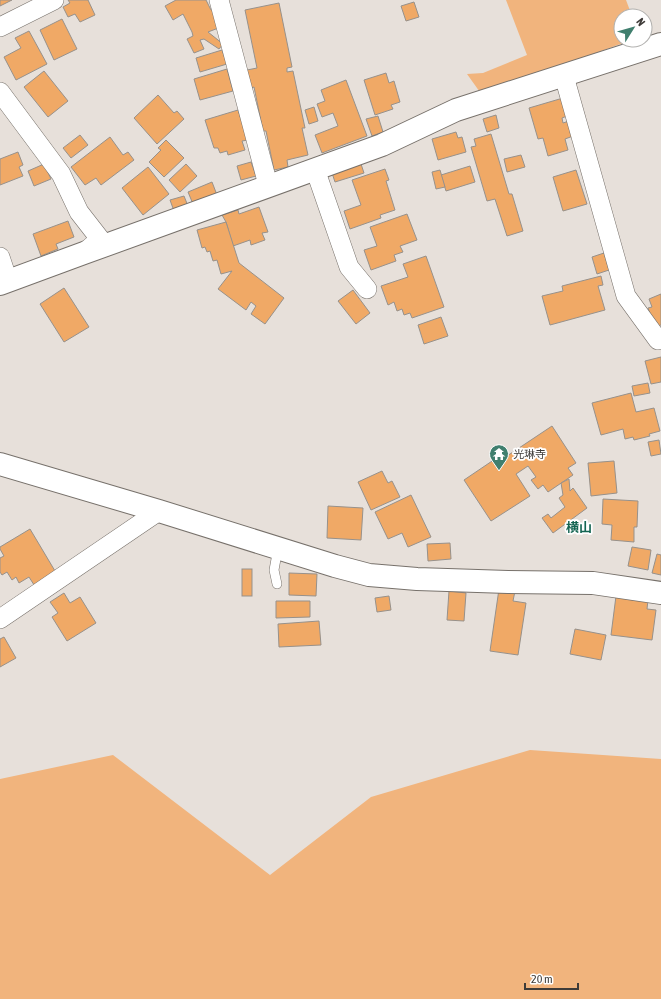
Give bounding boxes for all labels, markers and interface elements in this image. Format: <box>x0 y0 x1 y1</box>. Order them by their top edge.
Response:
north arrow <box>613 8 653 48</box>
text: N <box>634 16 648 28</box>
temple icon: 光琳寺 <box>488 443 510 471</box>
place label: 光琳寺 <box>513 448 546 460</box>
district label: 横山 <box>566 520 592 535</box>
scale bar <box>525 965 578 991</box>
text: 20 m <box>531 972 553 986</box>

